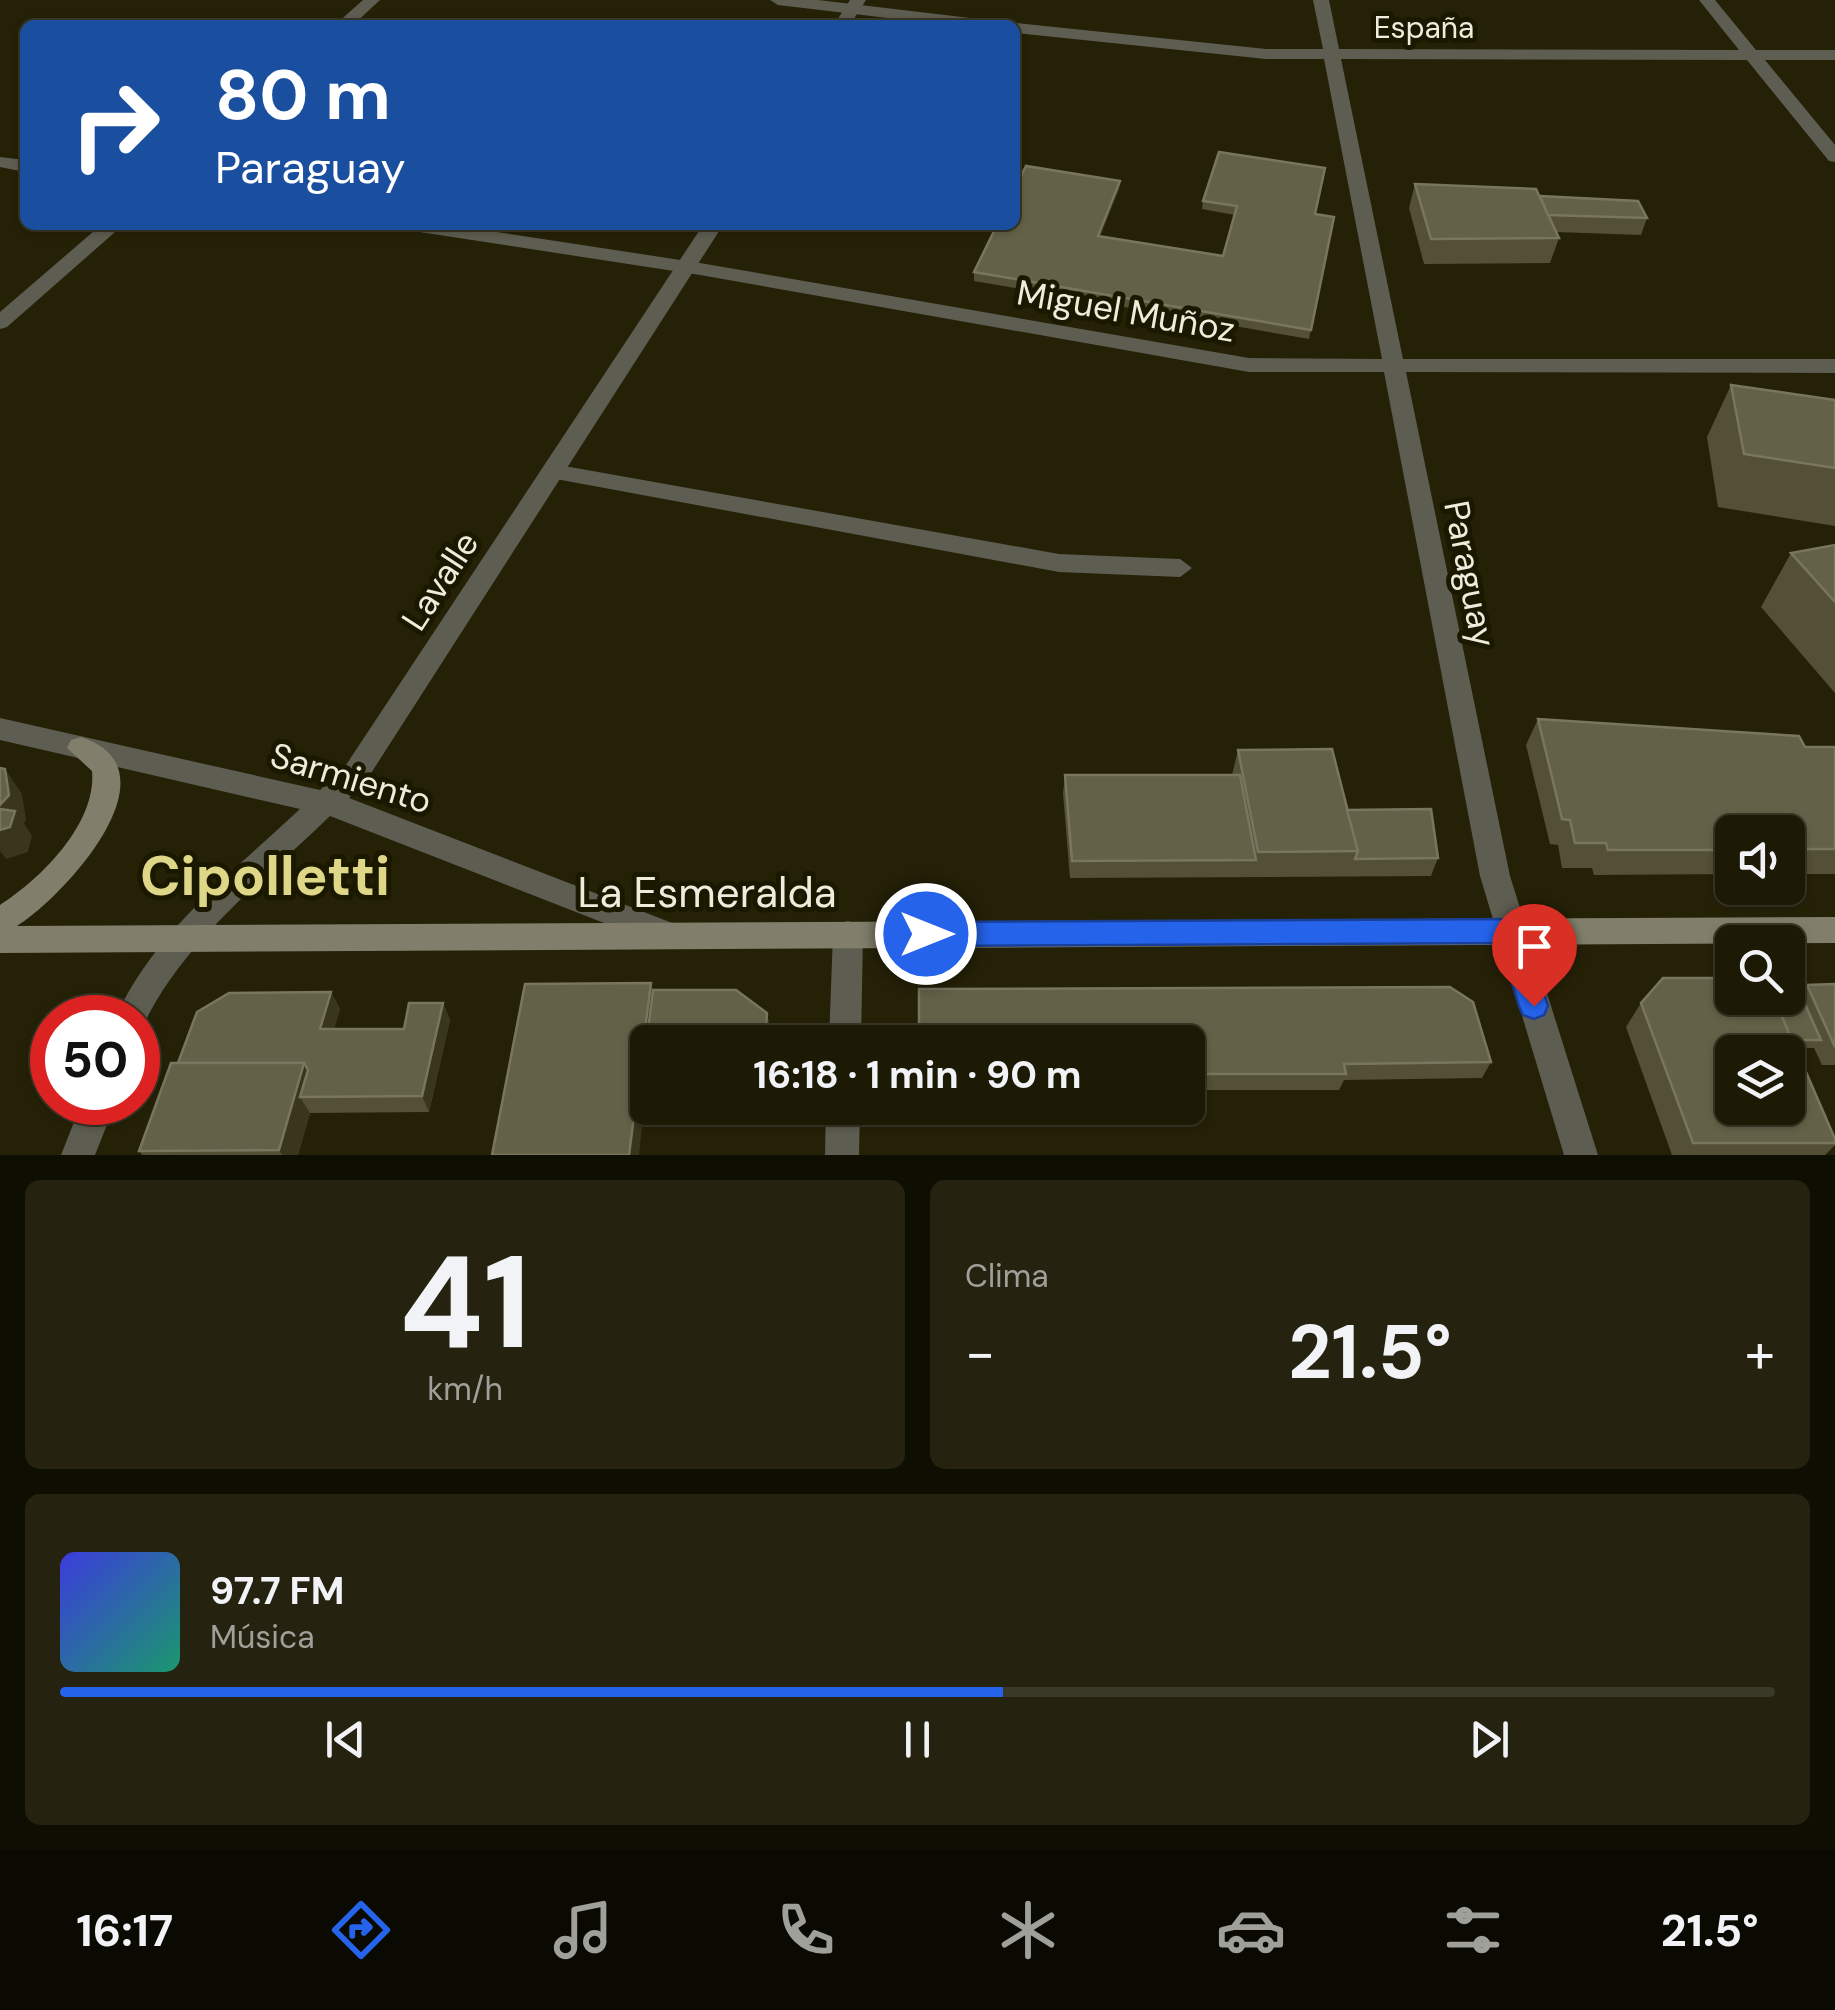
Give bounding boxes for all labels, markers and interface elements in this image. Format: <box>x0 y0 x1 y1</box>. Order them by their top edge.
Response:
street label: España <box>1374 8 1474 47</box>
text: 80 m <box>215 50 391 141</box>
icon: right <box>50 60 180 190</box>
text: Paraguay <box>215 138 405 197</box>
street label: Miguel Muñoz <box>1013 269 1239 353</box>
street label: Paraguay <box>1433 497 1507 651</box>
street label: Lavalle <box>391 523 489 639</box>
street label: Sarmiento <box>265 732 437 824</box>
map controls <box>1715 815 1805 1125</box>
button: sound <box>1715 815 1805 905</box>
district label: Cipolletti <box>140 840 390 912</box>
street label: La Esmeralda <box>577 865 837 920</box>
position arrow <box>874 882 978 986</box>
pin <box>1492 904 1577 1007</box>
icon: arrive <box>1507 919 1562 974</box>
button: search <box>1715 925 1805 1015</box>
speed limit sign: 50 <box>30 995 160 1125</box>
button: layers <box>1715 1035 1805 1125</box>
text: 16:18 · 1 min · 90 m <box>753 1050 1082 1100</box>
text: 41 <box>399 1218 531 1387</box>
text: Clima <box>965 1255 1049 1297</box>
text: 21.5° <box>1288 1304 1452 1401</box>
text: − <box>965 1317 995 1389</box>
text: + <box>1745 1317 1775 1389</box>
text: km/h <box>427 1368 503 1410</box>
text: 97.7 FM <box>210 1566 344 1616</box>
text: Música <box>210 1616 315 1658</box>
icon: previous <box>318 1712 373 1767</box>
icon: pause <box>890 1712 945 1767</box>
icon: next <box>1462 1712 1517 1767</box>
icon: directions <box>326 1895 396 1965</box>
icon: music <box>548 1895 618 1965</box>
icon: phone <box>771 1895 841 1965</box>
icon: climate <box>993 1895 1063 1965</box>
icon: car <box>1216 1895 1286 1965</box>
icon: filters <box>1438 1895 1508 1965</box>
text: 16:17 <box>76 1901 173 1960</box>
text: 21.5° <box>1661 1901 1759 1960</box>

